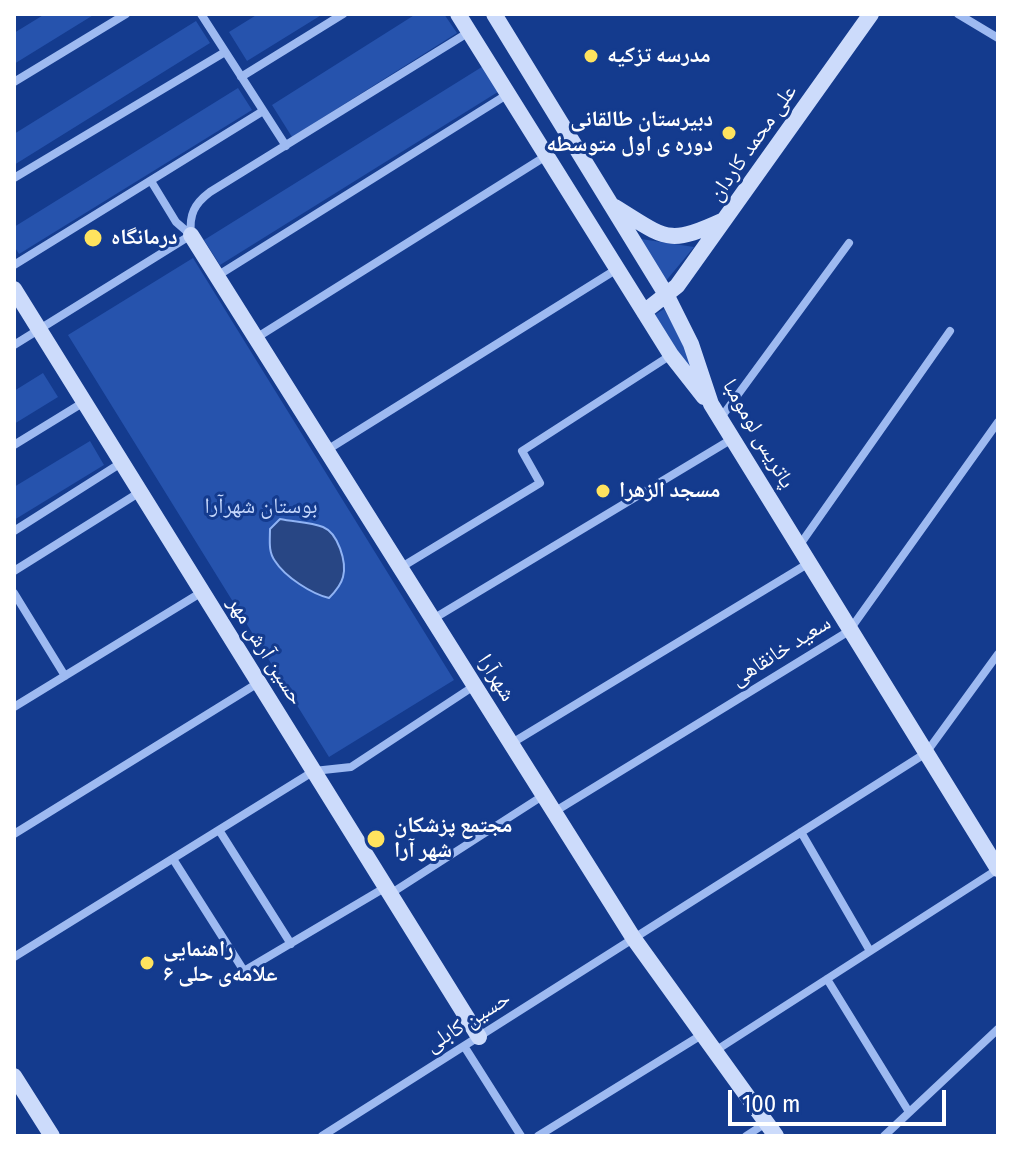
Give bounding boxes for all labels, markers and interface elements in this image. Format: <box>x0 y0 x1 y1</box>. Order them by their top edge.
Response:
place label: مدرسه تزکیه <box>607 43 711 69</box>
marker: مدرسه تزکیه <box>582 47 600 65</box>
street label: علی محمد کاردان <box>703 79 803 207</box>
place label: دبیرستان طالقانی دوره ی اول متوسطه <box>546 107 713 158</box>
marker: دبیرستان طالقانی دوره ی اول متوسطه <box>720 124 738 142</box>
place label: درمانگاه <box>111 225 178 251</box>
marker: درمانگاه <box>82 227 104 249</box>
street label: پاتریس لومومبا <box>716 375 800 493</box>
place label: مسجد الزهرا <box>619 478 720 504</box>
marker: مسجد الزهرا <box>594 482 612 500</box>
park label: بوستان شهرآرا <box>204 494 318 520</box>
street label: حسین آرش مهر <box>221 592 309 710</box>
street label: سعید خانقاهی <box>726 610 836 692</box>
street label: شهرآرا <box>471 650 521 706</box>
place label: مجتمع پزشکان شهر آرا <box>394 813 512 864</box>
marker: مجتمع پزشکان شهر آرا <box>365 828 387 850</box>
place label: راهنمایی علامه‌ی حلی ۶ <box>163 937 278 988</box>
marker: راهنمایی علامه‌ی حلی ۶ <box>138 954 156 972</box>
street label: حسین کابلی <box>420 985 516 1059</box>
scale bar <box>732 1074 950 1124</box>
text: 100 m <box>742 1090 800 1118</box>

